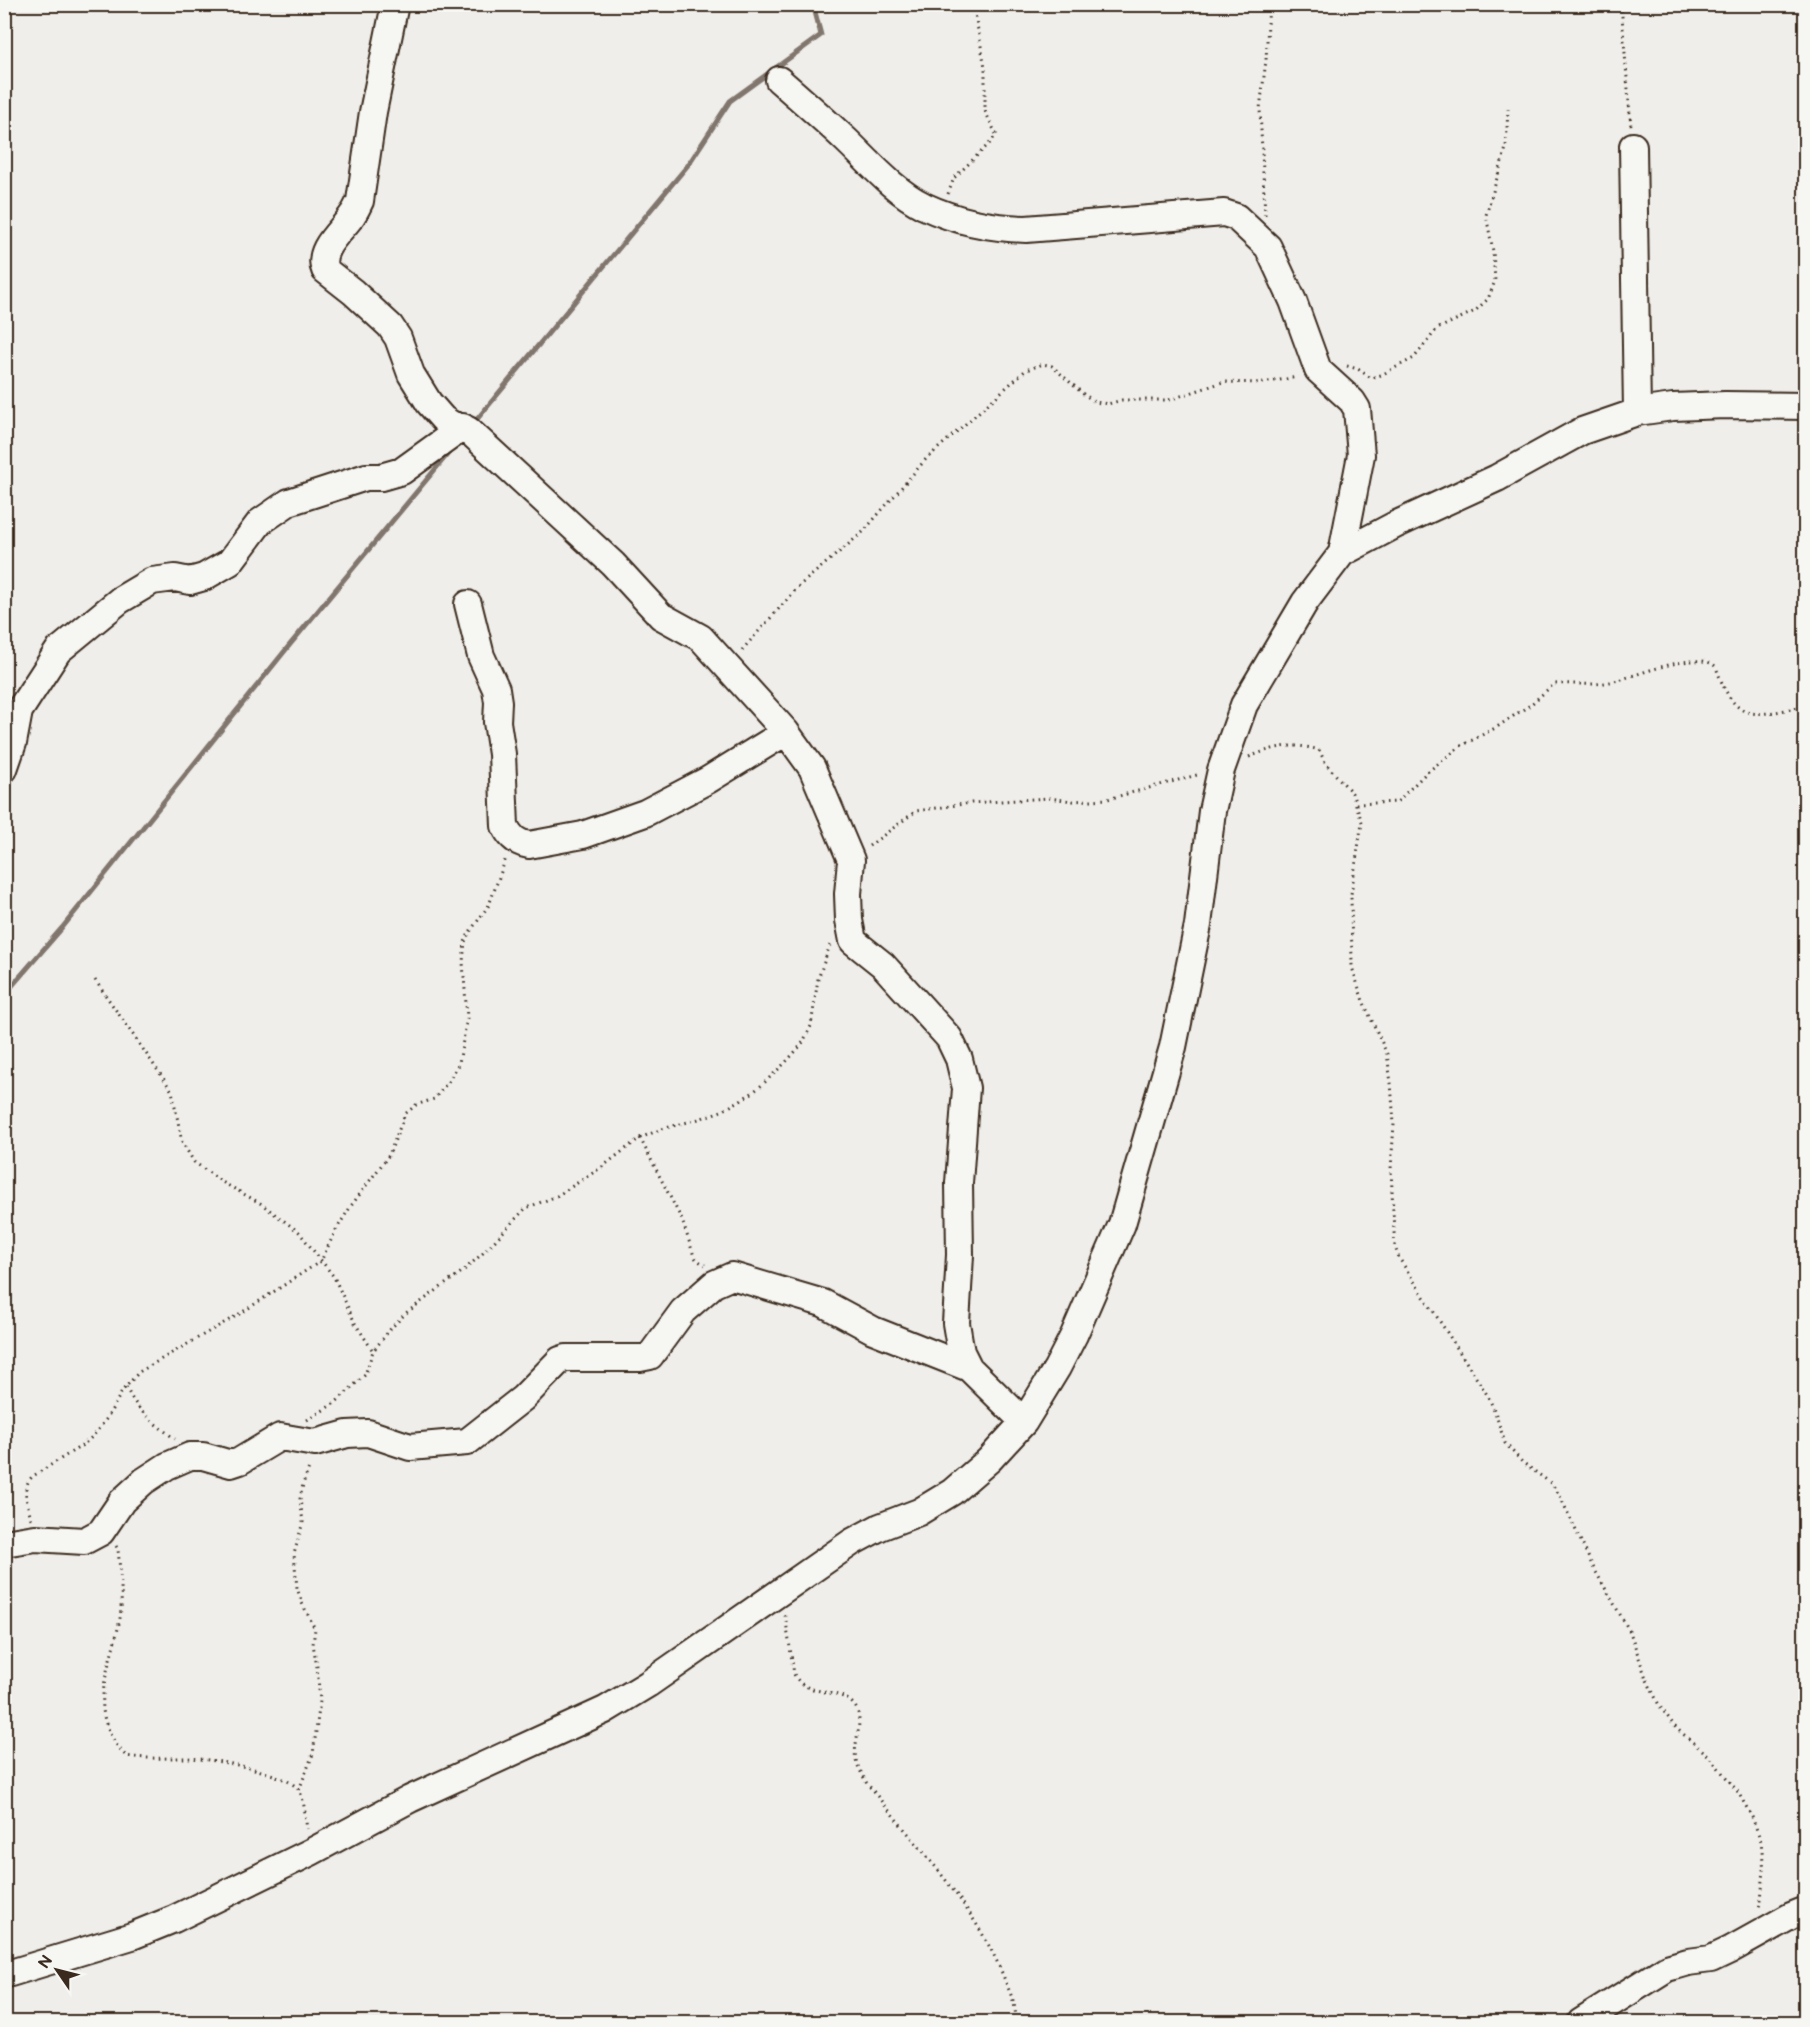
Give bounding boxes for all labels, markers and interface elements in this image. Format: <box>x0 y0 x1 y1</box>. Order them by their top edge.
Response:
north arrow <box>27 1940 87 2000</box>
text: N <box>35 1952 57 1973</box>

